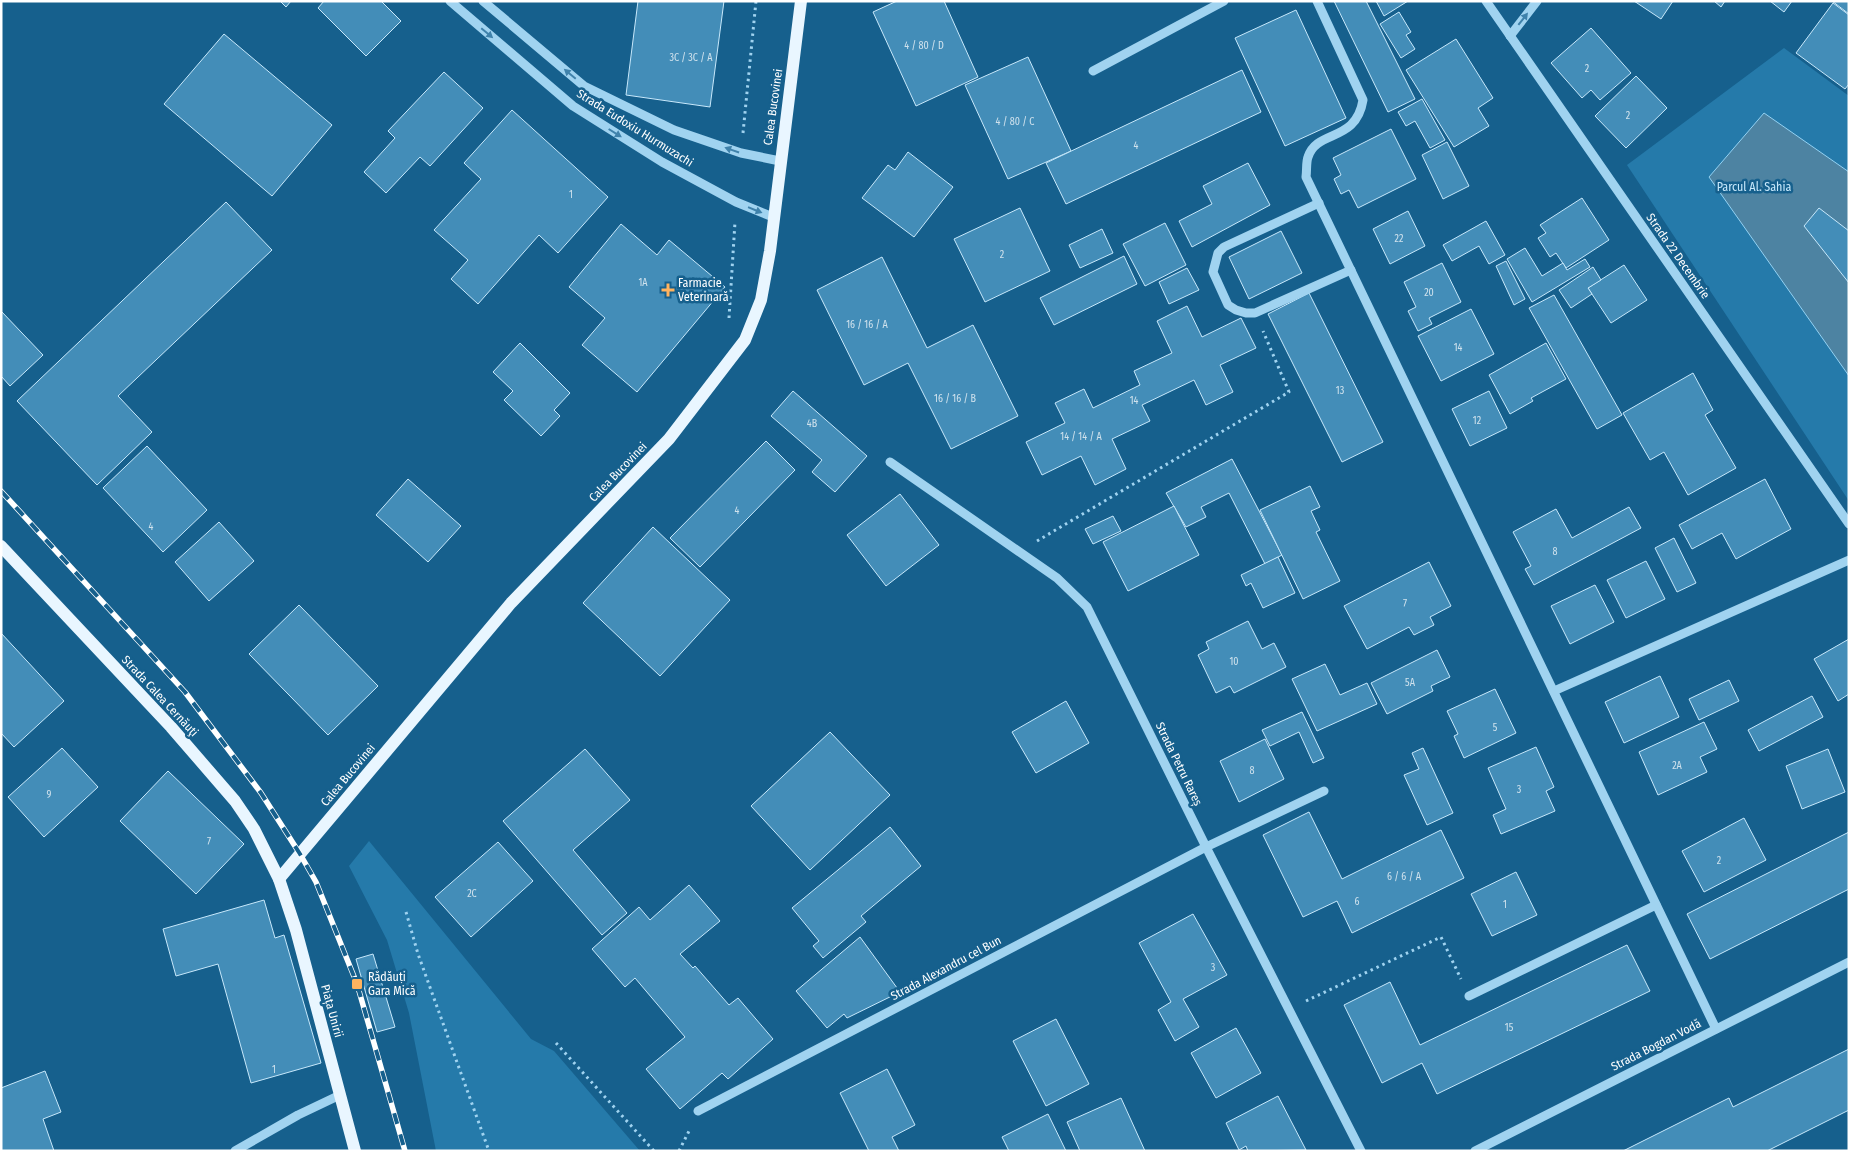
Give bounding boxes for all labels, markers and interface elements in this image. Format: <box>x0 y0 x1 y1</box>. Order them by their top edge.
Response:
one-way arrow <box>1518 12 1529 25</box>
one-way arrow <box>480 28 493 39</box>
house number: 4 / 80 / D <box>904 40 944 52</box>
house number: 3C / 3C / A <box>669 52 713 64</box>
house number: 2 <box>1585 63 1590 75</box>
street label: Calea Bucovinei <box>761 68 785 146</box>
one-way arrow <box>564 69 577 80</box>
street label: Strada Eudoxiu Hurmuzachi <box>574 86 696 170</box>
house number: 2 <box>1626 110 1631 122</box>
house number: 4 / 80 / C <box>996 116 1034 128</box>
one-way arrow <box>608 128 622 137</box>
house number: 4 <box>1134 140 1139 152</box>
one-way arrow <box>725 145 740 153</box>
park label: Parcul Al. Sahia <box>1717 180 1791 194</box>
house number: 1 <box>569 189 573 201</box>
one-way arrow <box>748 206 762 214</box>
street label: Strada 22 Decembrie <box>1643 211 1713 301</box>
house number: 22 <box>1395 233 1404 245</box>
house number: 2 <box>1000 249 1005 261</box>
place label: Farmacie Veterinară <box>678 276 729 304</box>
house number: 1A <box>638 277 648 289</box>
marker: Farmacie Veterinară <box>662 284 674 296</box>
house number: 20 <box>1424 287 1434 299</box>
house number: 16 / 16 / A <box>846 319 889 331</box>
house number: 14 <box>1454 342 1463 354</box>
house number: 13 <box>1336 385 1345 397</box>
house number: 16 / 16 / B <box>934 393 977 405</box>
house number: 14 <box>1130 395 1139 407</box>
house number: 12 <box>1473 415 1482 427</box>
house number: 4B <box>807 418 818 430</box>
house number: 14 / 14 / A <box>1060 431 1102 443</box>
street label: Calea Bucovinei <box>586 439 650 505</box>
house number: 4 <box>735 505 740 517</box>
house number: 4 <box>149 521 154 533</box>
house number: 8 <box>1553 546 1558 558</box>
house number: 7 <box>1403 598 1407 610</box>
street label: Strada Calea Cernăuţi <box>119 653 201 739</box>
house number: 10 <box>1229 656 1239 668</box>
house number: 5A <box>1405 677 1416 689</box>
street label: Strada Petru Rareș <box>1152 720 1205 808</box>
house number: 5 <box>1493 722 1498 734</box>
street label: Calea Bucovinei <box>318 741 378 809</box>
house number: 2A <box>1672 760 1683 772</box>
house number: 8 <box>1250 765 1255 777</box>
house number: 3 <box>1517 784 1522 796</box>
house number: 9 <box>47 789 52 801</box>
house number: 7 <box>207 836 211 848</box>
house number: 2 <box>1717 855 1722 867</box>
house number: 6 / 6 / A <box>1387 871 1422 883</box>
house number: 2C <box>467 888 477 900</box>
house number: 6 <box>1355 896 1360 908</box>
house number: 1 <box>1503 899 1507 911</box>
street label: Strada Alexandru cel Bun <box>888 933 1004 1003</box>
house number: 3 <box>1211 962 1216 974</box>
place label: Rădăuți Gara Mică <box>368 970 416 998</box>
marker: Rădăuți Gara Mică <box>350 977 364 991</box>
street label: Piața Unirii <box>317 983 346 1039</box>
street label: Strada Bogdan Vodă <box>1609 1016 1703 1074</box>
house number: 15 <box>1505 1022 1514 1034</box>
house number: 1 <box>272 1064 276 1076</box>

